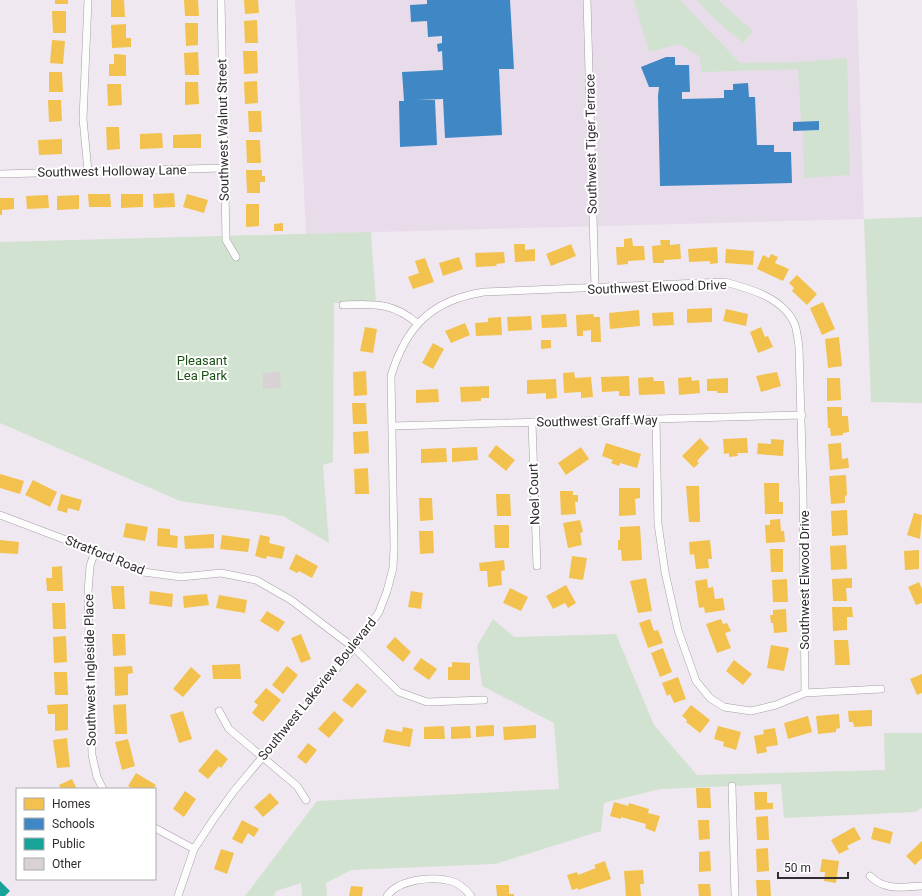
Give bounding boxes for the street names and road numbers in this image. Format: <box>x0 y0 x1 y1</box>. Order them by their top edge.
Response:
street label: Southwest Walnut Street <box>214 59 232 201</box>
street label: Southwest Tiger Terrace <box>582 74 600 214</box>
street label: Southwest Holloway Lane <box>37 162 187 180</box>
street label: Southwest Elwood Drive <box>587 277 727 297</box>
street label: Southwest Graff Way <box>536 412 658 430</box>
street label: Noel Court <box>525 463 543 525</box>
street label: Southwest Elwood Drive <box>797 510 812 650</box>
street label: Stratford Road <box>63 532 147 578</box>
street label: Southwest Ingleside Place <box>81 594 99 746</box>
street label: Southwest Lakeview Boulevard <box>255 615 379 763</box>

